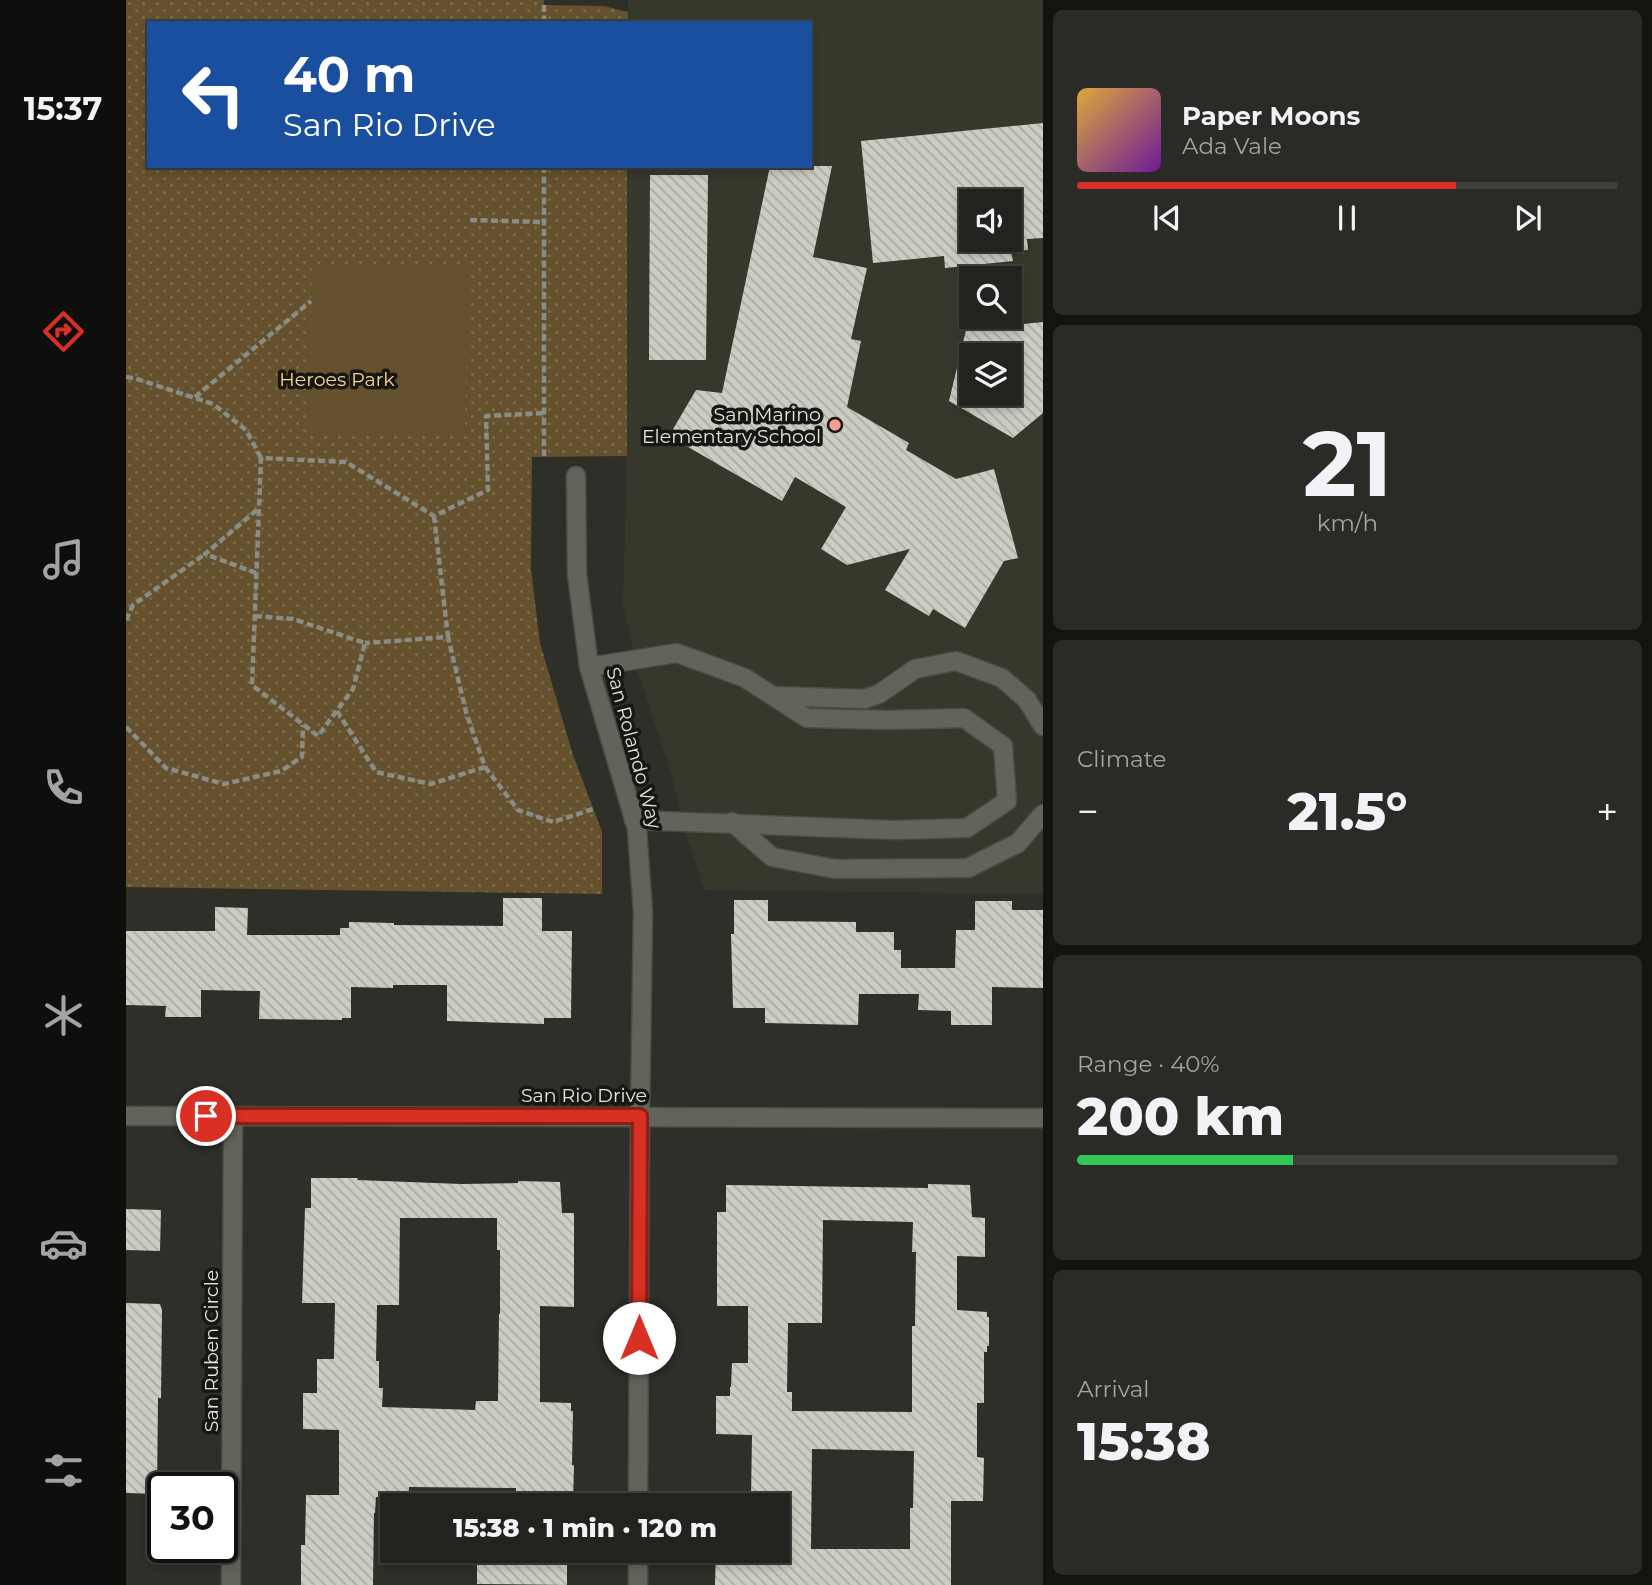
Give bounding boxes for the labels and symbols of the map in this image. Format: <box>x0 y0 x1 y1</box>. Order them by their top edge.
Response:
park label: Heroes Park <box>279 368 395 391</box>
place label: San Marino Elementary School <box>642 403 821 448</box>
marker: San Marino Elementary School <box>827 417 843 433</box>
street label: San Rolando Way <box>601 665 667 832</box>
street label: San Rio Drive <box>521 1084 647 1107</box>
pin <box>176 1086 236 1146</box>
street label: San Ruben Circle <box>200 1270 223 1432</box>
position arrow <box>602 1301 676 1375</box>
speed limit sign: 30 <box>147 1472 238 1563</box>

